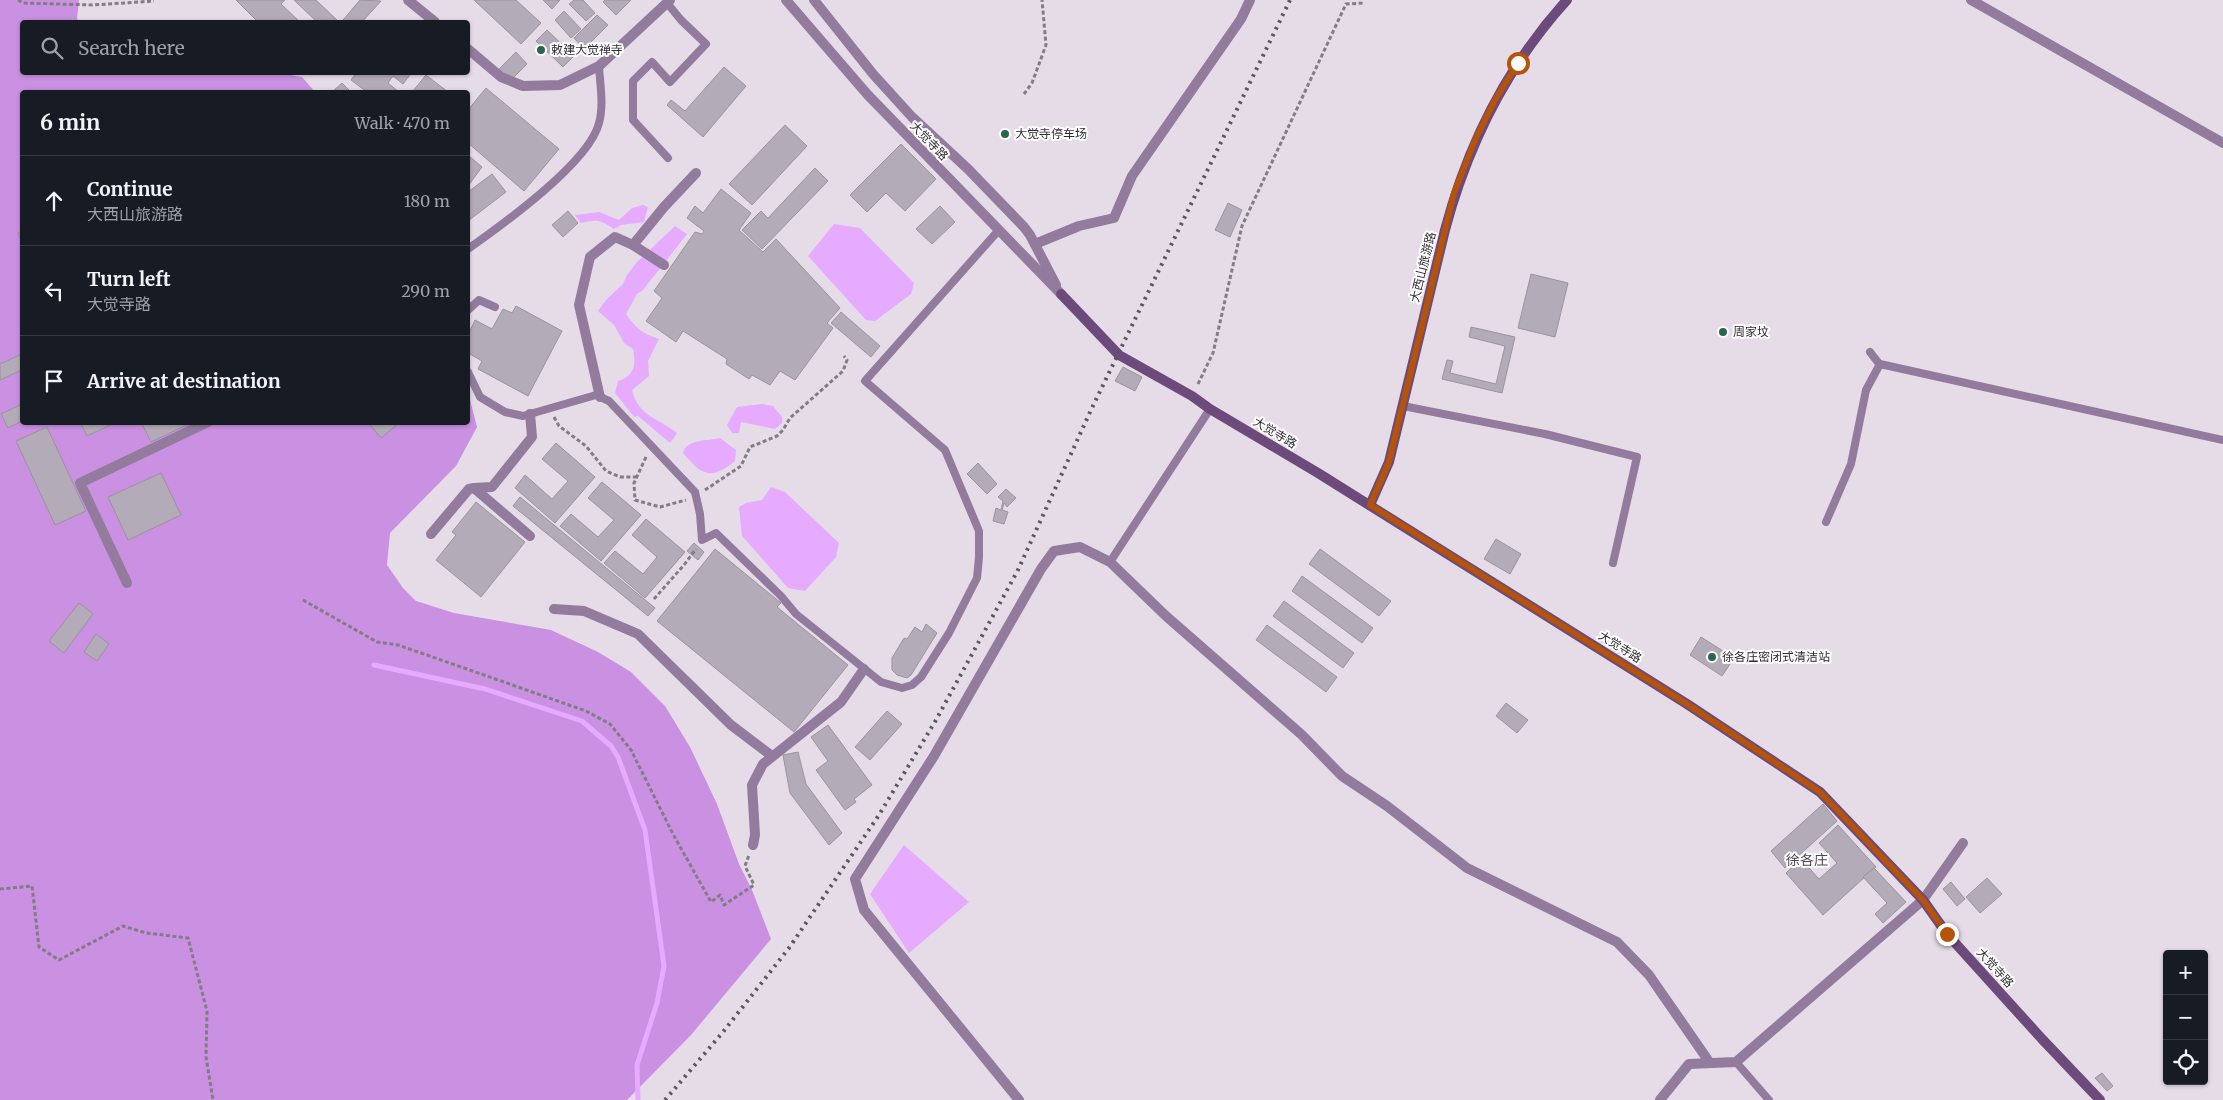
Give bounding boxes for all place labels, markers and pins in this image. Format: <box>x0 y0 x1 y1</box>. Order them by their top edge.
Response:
place label: 敕建大觉禅寺 <box>551 42 623 57</box>
marker: 敕建大觉禅寺 <box>535 44 547 56</box>
place label: 大觉寺停车场 <box>1015 126 1087 141</box>
marker: 大觉寺停车场 <box>999 128 1011 140</box>
place label: 周家坟 <box>1733 324 1769 339</box>
marker: 周家坟 <box>1717 326 1729 338</box>
place label: 徐各庄密闭式清洁站 <box>1722 649 1830 664</box>
marker: 徐各庄密闭式清洁站 <box>1706 651 1718 663</box>

